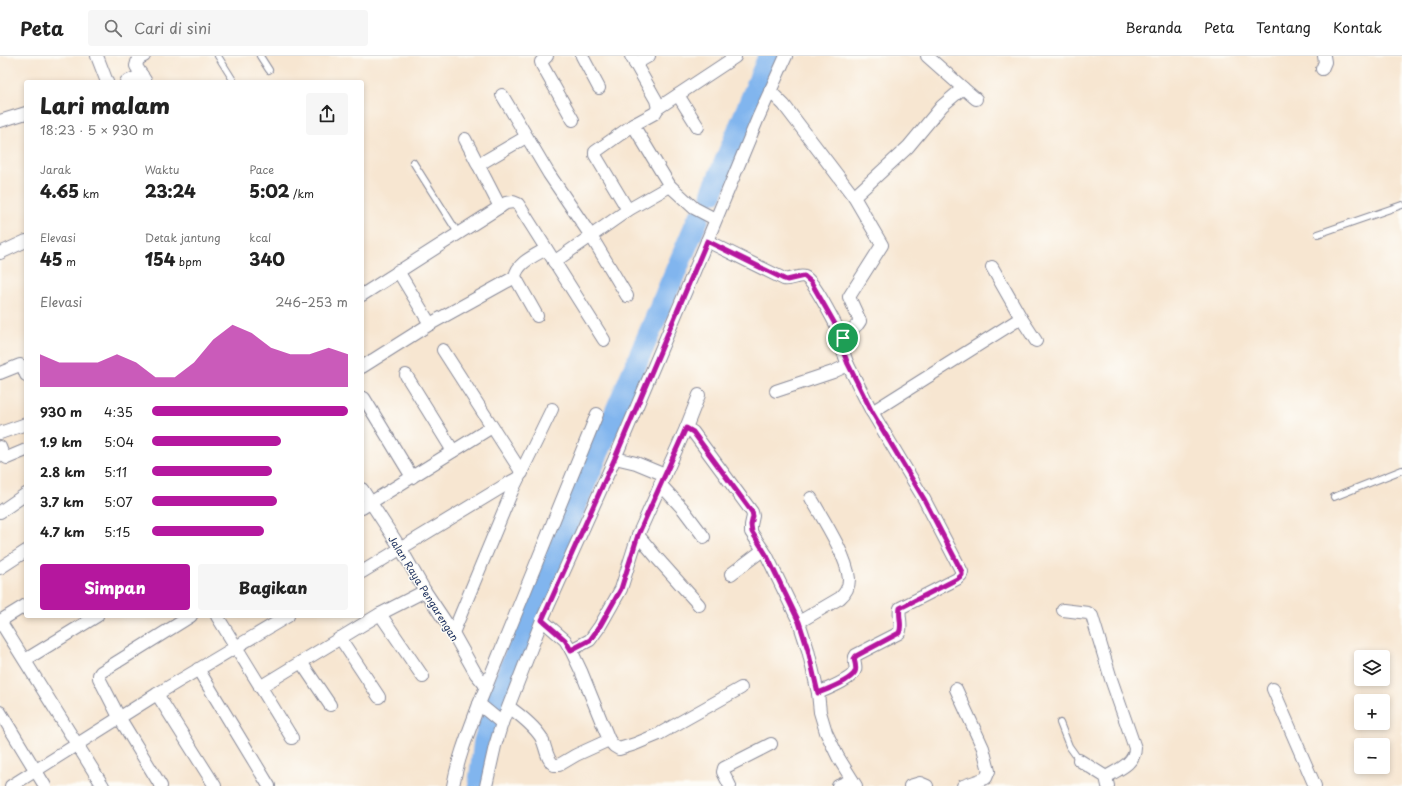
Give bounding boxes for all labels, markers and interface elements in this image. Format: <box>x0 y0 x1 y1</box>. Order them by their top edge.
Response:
search box <box>88 10 368 46</box>
text: Peta <box>20 14 64 42</box>
text: Cari di sini <box>134 16 211 39</box>
icon: search <box>102 17 124 39</box>
text: Beranda <box>1125 17 1182 38</box>
text: Peta <box>1204 17 1234 38</box>
text: Tentang <box>1256 17 1311 38</box>
text: Kontak <box>1333 17 1382 38</box>
text: Lari malam <box>40 88 170 121</box>
button: share <box>306 93 348 135</box>
text: 18:23 · 5 × 930 m <box>40 120 154 139</box>
text: Jarak <box>40 161 71 178</box>
text: Waktu <box>145 161 179 178</box>
text: Pace <box>249 161 274 178</box>
text: 4.65 <box>40 178 79 204</box>
text: 23:24 <box>145 178 196 204</box>
text: 5:02 <box>249 178 289 204</box>
text: km <box>79 185 99 202</box>
text: /km <box>289 185 314 202</box>
text: Elevasi <box>40 229 76 246</box>
text: Detak jantung <box>145 229 220 246</box>
text: kcal <box>249 229 271 246</box>
text: 45 <box>40 246 63 272</box>
text: 154 <box>145 246 175 272</box>
text: 340 <box>249 246 285 272</box>
text: m <box>63 253 76 270</box>
text: bpm <box>175 253 202 270</box>
text: Elevasi <box>40 292 82 311</box>
text: 246–253 m <box>275 292 348 311</box>
pin <box>826 321 860 355</box>
icon: arrive <box>832 327 854 349</box>
text: 930 m <box>40 402 82 421</box>
text: 4:35 <box>104 402 133 421</box>
text: 1.9 km <box>40 432 82 451</box>
text: 5:04 <box>104 432 134 451</box>
text: 2.8 km <box>40 462 85 481</box>
text: 5:11 <box>104 462 127 481</box>
text: 3.7 km <box>40 492 84 511</box>
text: 5:07 <box>104 492 133 511</box>
text: 4.7 km <box>40 522 85 541</box>
text: 5:15 <box>104 522 130 541</box>
street label: Jalan Raya Pengarengan <box>384 532 463 644</box>
button: Simpan <box>40 564 190 610</box>
button: Bagikan <box>198 564 348 610</box>
map controls <box>1354 650 1390 774</box>
button: layers <box>1354 650 1390 686</box>
button: + <box>1354 694 1390 730</box>
button: − <box>1354 738 1390 774</box>

